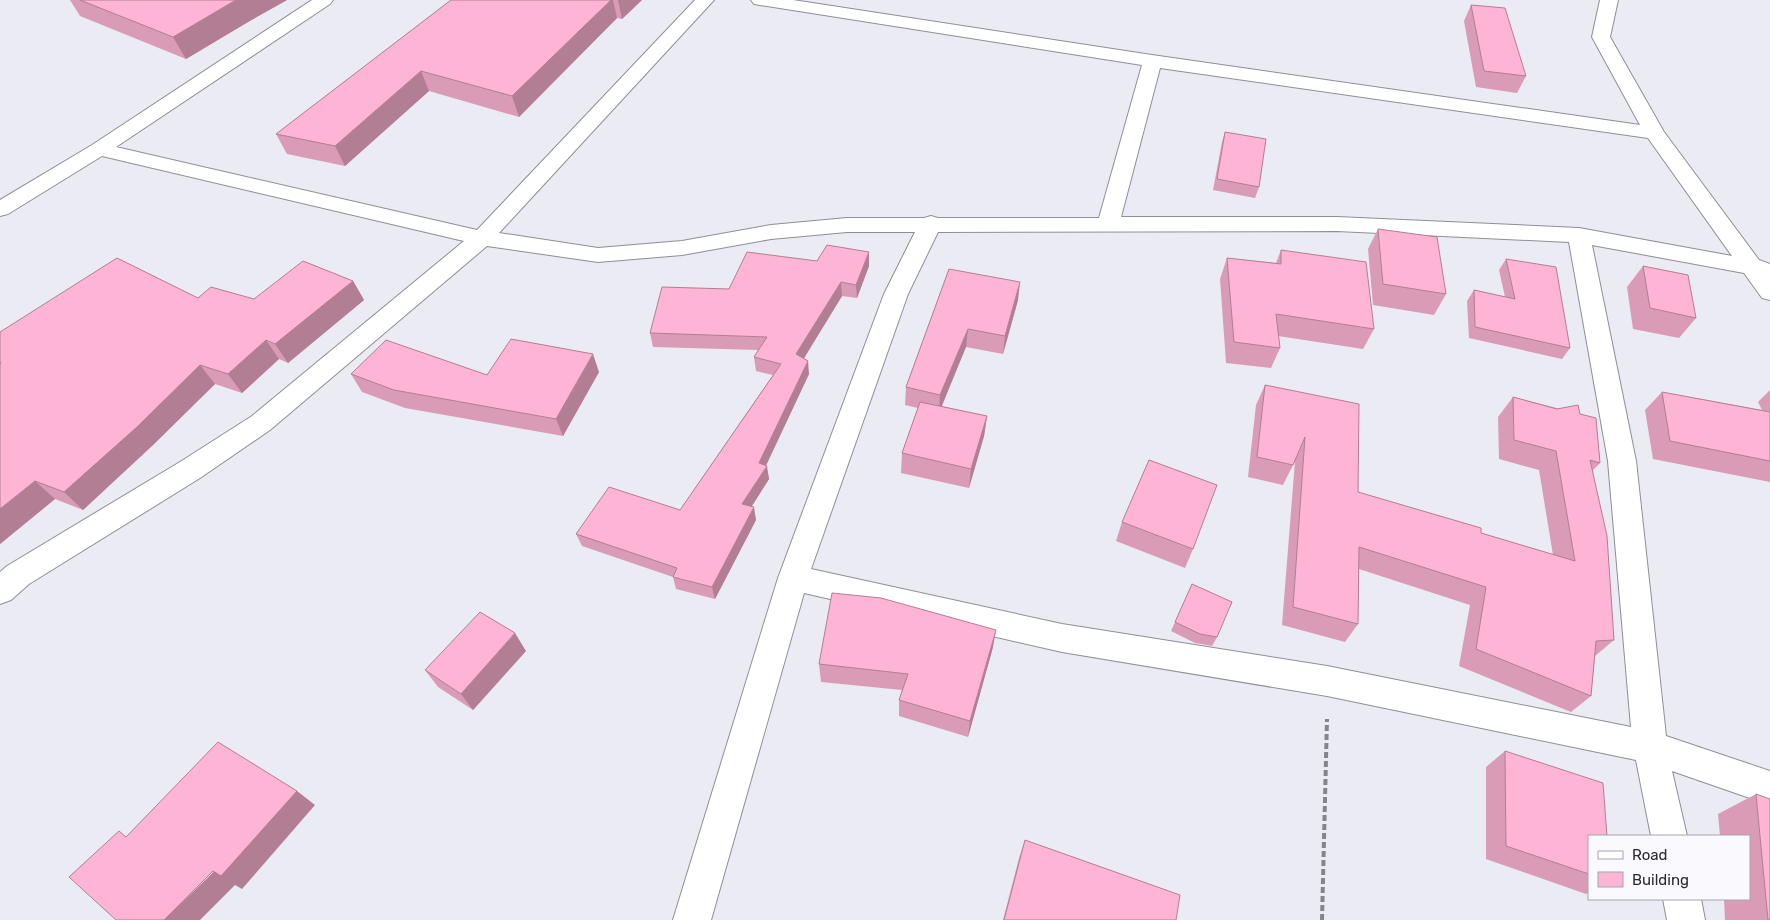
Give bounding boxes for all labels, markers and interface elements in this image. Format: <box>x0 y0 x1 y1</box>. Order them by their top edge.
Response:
legend <box>1588 835 1750 900</box>
text: Road <box>1632 846 1668 864</box>
text: Building <box>1632 871 1689 889</box>

